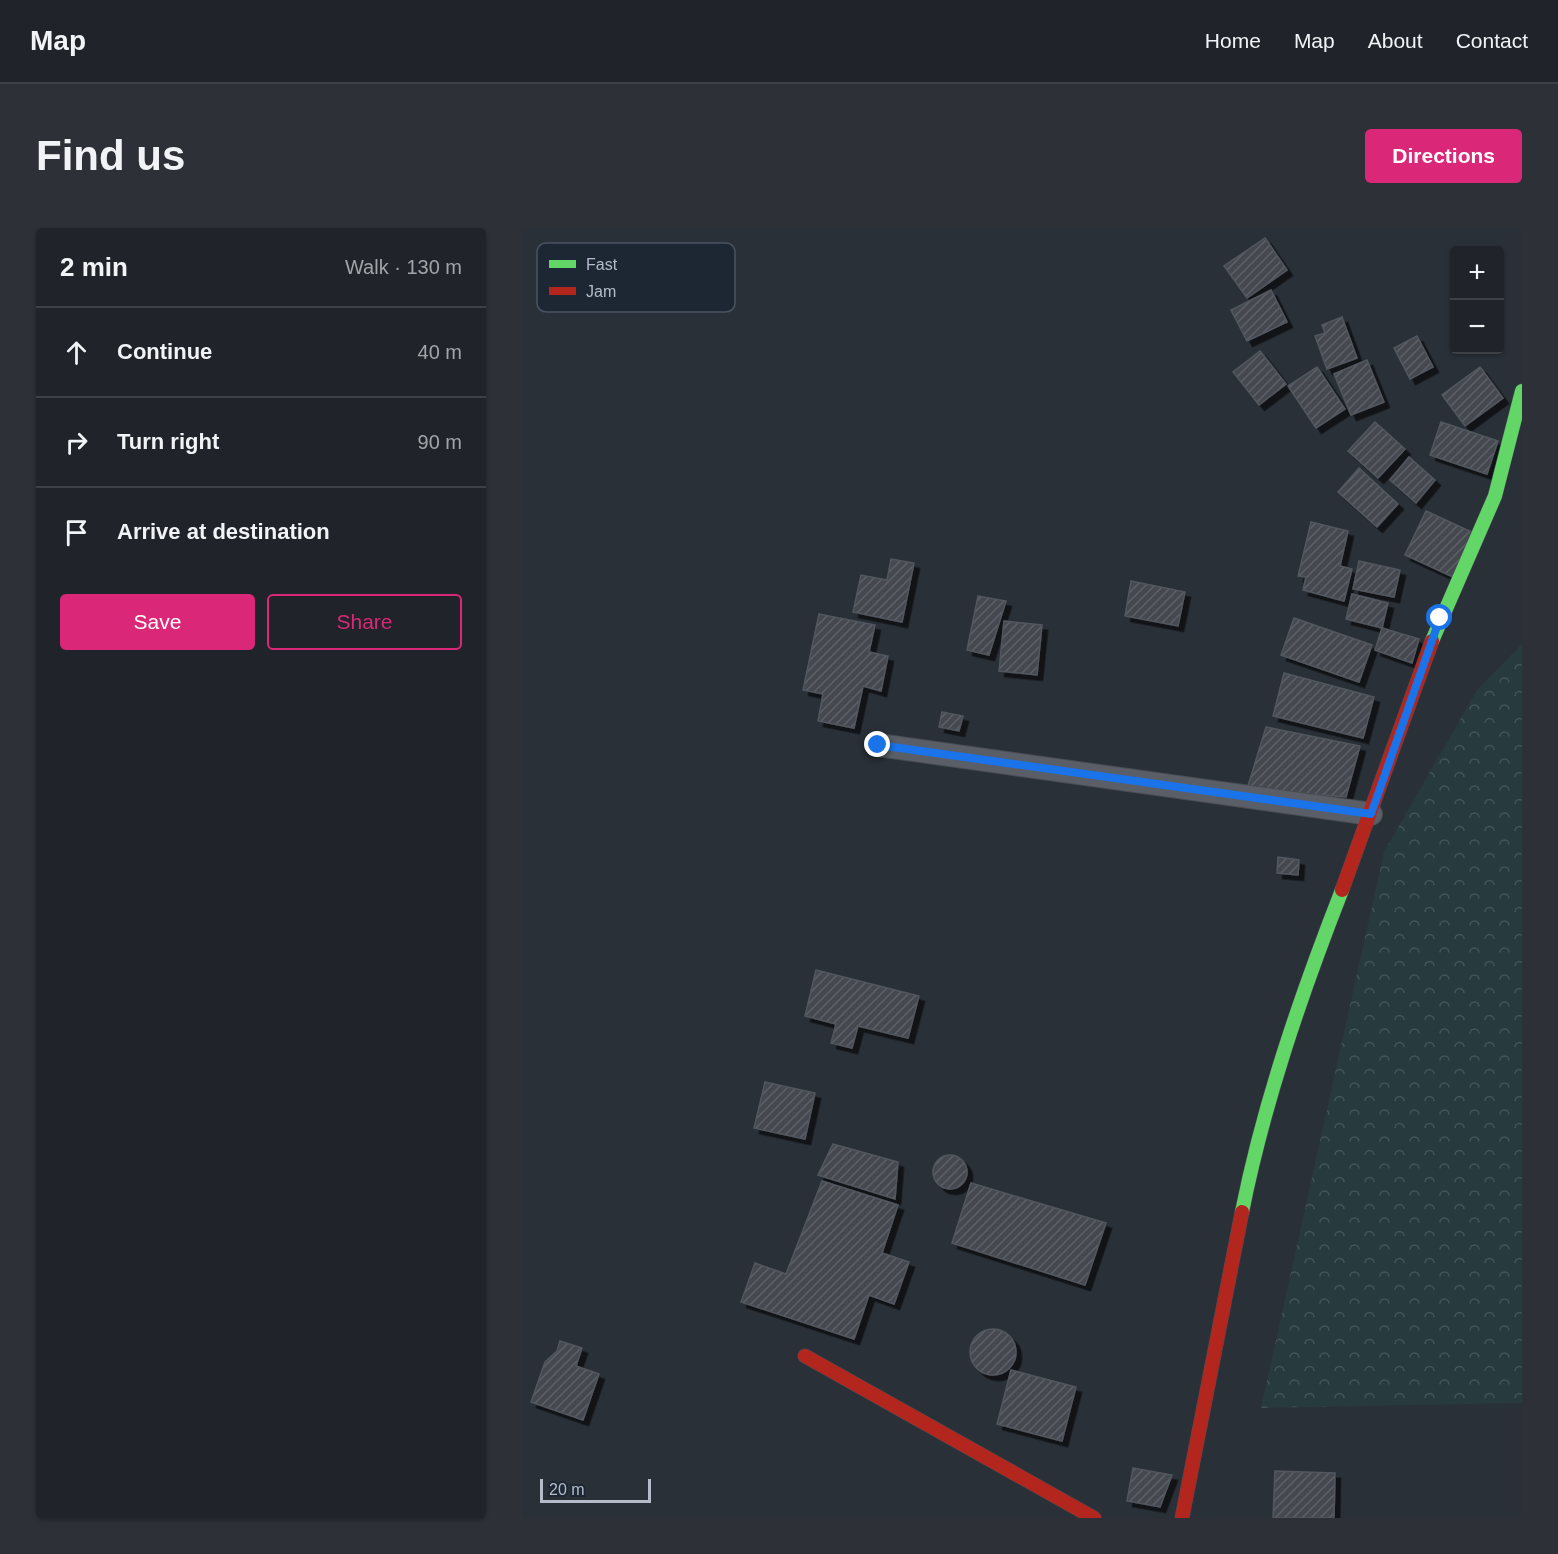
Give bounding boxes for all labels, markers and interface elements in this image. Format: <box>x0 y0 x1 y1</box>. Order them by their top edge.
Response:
text: Map <box>30 25 86 56</box>
text: Home <box>1205 29 1261 52</box>
text: Map <box>1294 29 1335 52</box>
text: About <box>1368 29 1423 52</box>
text: Contact <box>1456 29 1528 52</box>
button: Directions <box>1365 129 1522 183</box>
text: Find us <box>36 132 185 179</box>
legend <box>537 243 735 312</box>
map controls <box>1450 246 1504 354</box>
button: + <box>1450 246 1504 300</box>
text: 2 min <box>60 252 128 282</box>
text: Walk · 130 m <box>345 256 462 278</box>
text: Fast <box>586 256 618 273</box>
text: Jam <box>586 283 616 300</box>
button: − <box>1450 300 1504 354</box>
icon: ahead <box>60 336 93 369</box>
text: Continue <box>117 339 212 364</box>
text: 40 m <box>418 341 462 363</box>
icon: right <box>60 426 93 459</box>
text: Turn right <box>117 429 219 454</box>
text: 90 m <box>418 431 462 453</box>
icon: arrive <box>60 516 93 549</box>
text: Arrive at destination <box>117 519 330 544</box>
button: Save <box>60 594 255 650</box>
button: Share <box>267 594 462 650</box>
route start <box>1426 604 1452 630</box>
route end <box>864 731 890 757</box>
scale bar <box>540 1476 651 1504</box>
text: 20 m <box>549 1481 585 1498</box>

